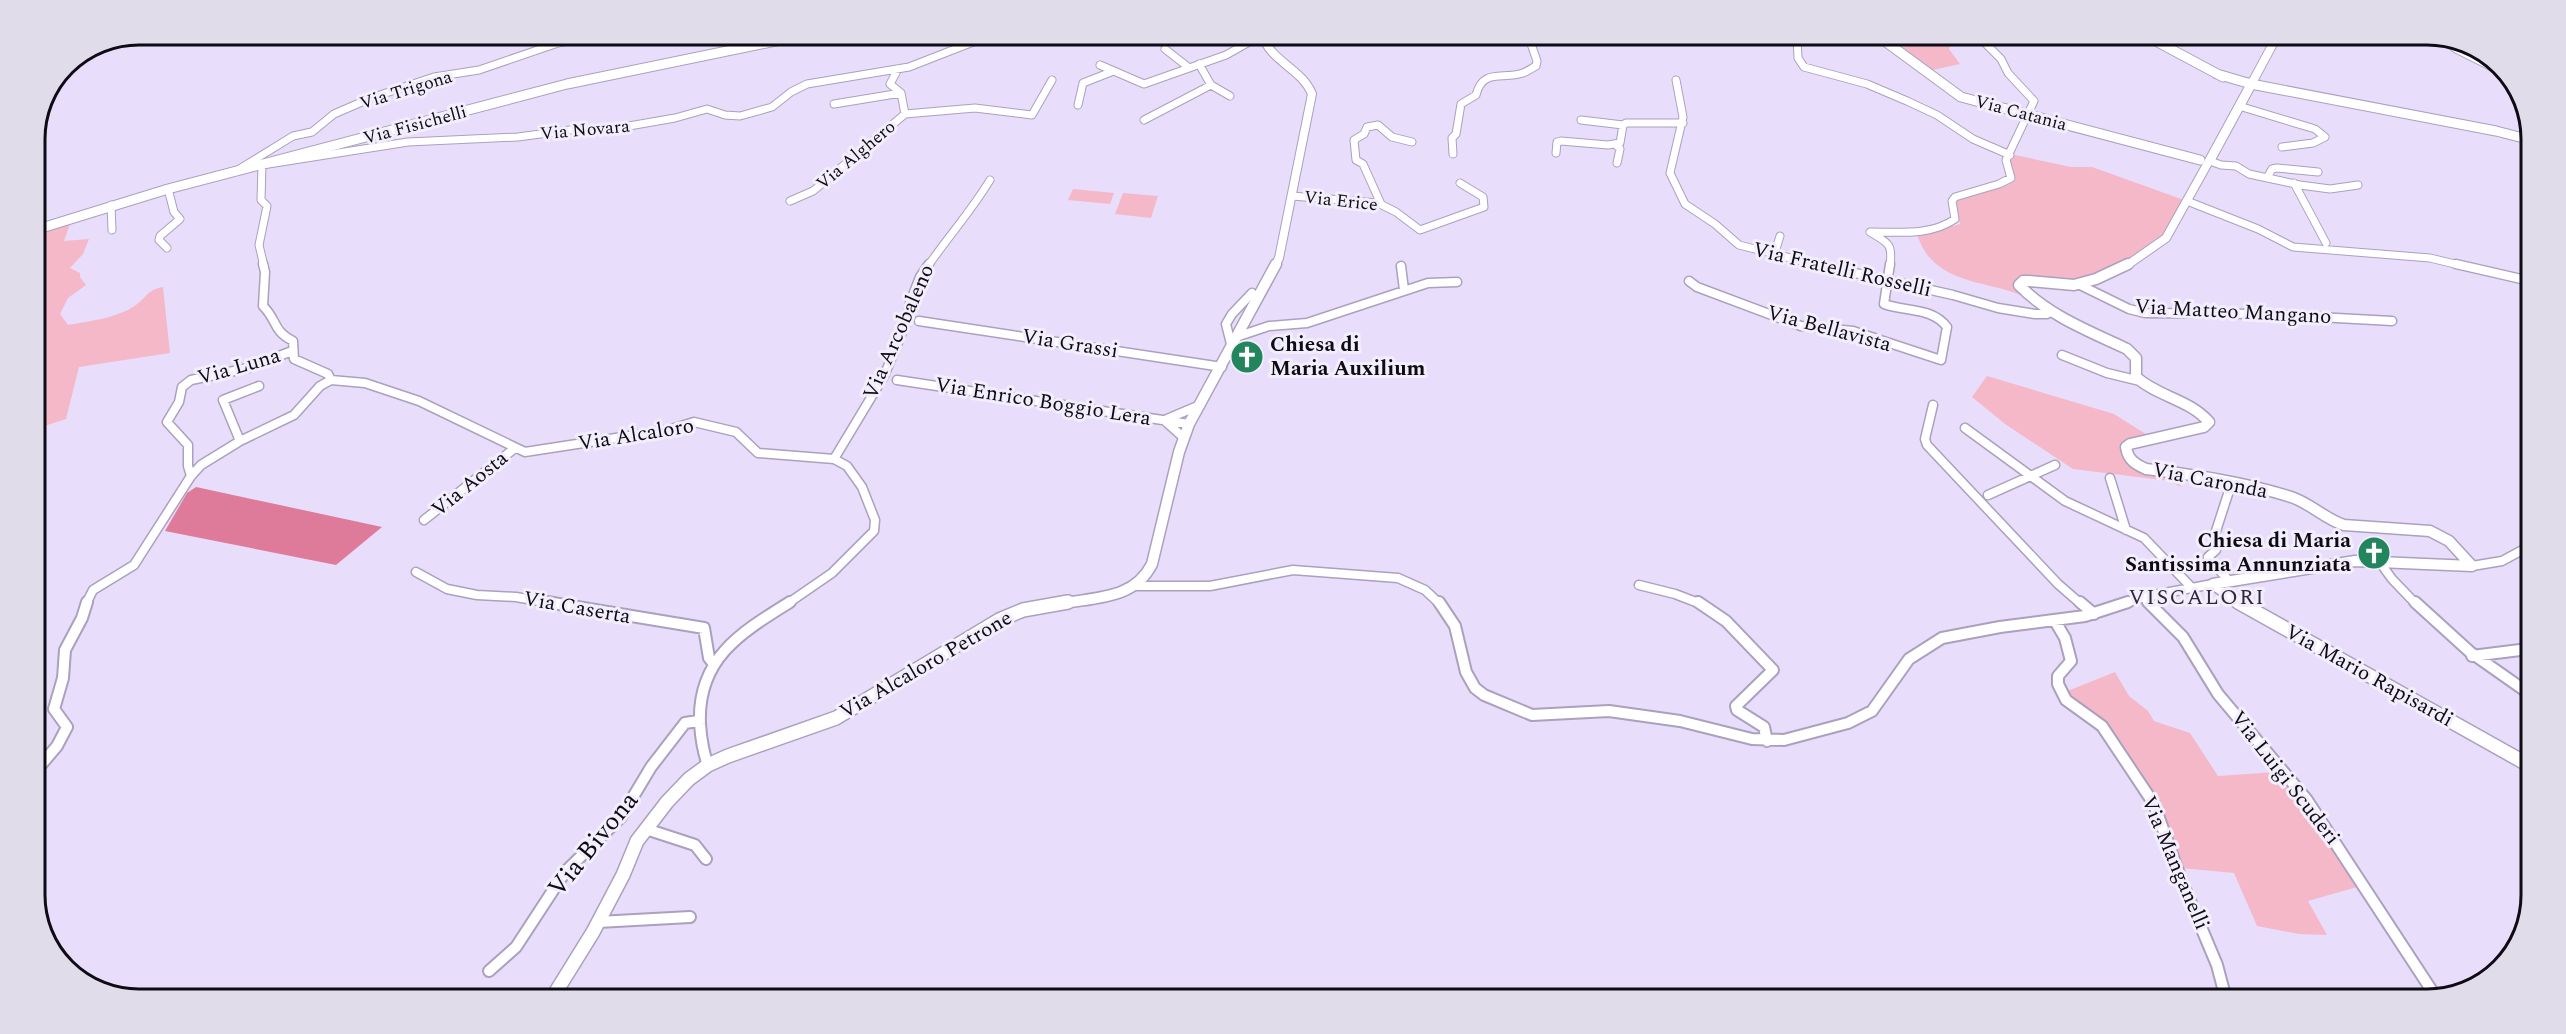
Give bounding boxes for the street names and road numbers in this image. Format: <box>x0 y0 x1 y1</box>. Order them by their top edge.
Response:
street label: Via Trigona <box>357 63 456 117</box>
street label: Via Catania <box>1972 88 2070 138</box>
street label: Via Fisichelli <box>360 98 470 152</box>
street label: Via Novara <box>539 113 631 147</box>
street label: Via Alghero <box>810 114 902 196</box>
street label: Via Erice <box>1303 184 1379 218</box>
street label: Via Fratelli Rosselli <box>1749 234 1935 306</box>
street label: Via Arcobaleno <box>855 259 943 405</box>
street label: Via Matteo Mangano <box>2134 291 2332 333</box>
street label: Via Bellavista <box>1763 297 1895 361</box>
street label: Via Grassi <box>1020 321 1120 367</box>
street label: Via Luna <box>194 340 285 394</box>
street label: Via Enrico Boggio Lera <box>933 369 1154 435</box>
street label: Via Alcaloro <box>576 410 696 460</box>
street label: Via Aosta <box>425 443 516 525</box>
street label: Via Caronda <box>2149 454 2271 508</box>
street label: Via Caserta <box>521 583 634 633</box>
street label: Via Alcaloro Petrone <box>834 602 1018 728</box>
street label: Via Mario Rapisardi <box>2279 616 2459 736</box>
street label: Via Luigi Scuderi <box>2222 704 2348 852</box>
street label: Via Bivona <box>538 782 648 906</box>
street label: Via Manganelli <box>2132 791 2218 935</box>

